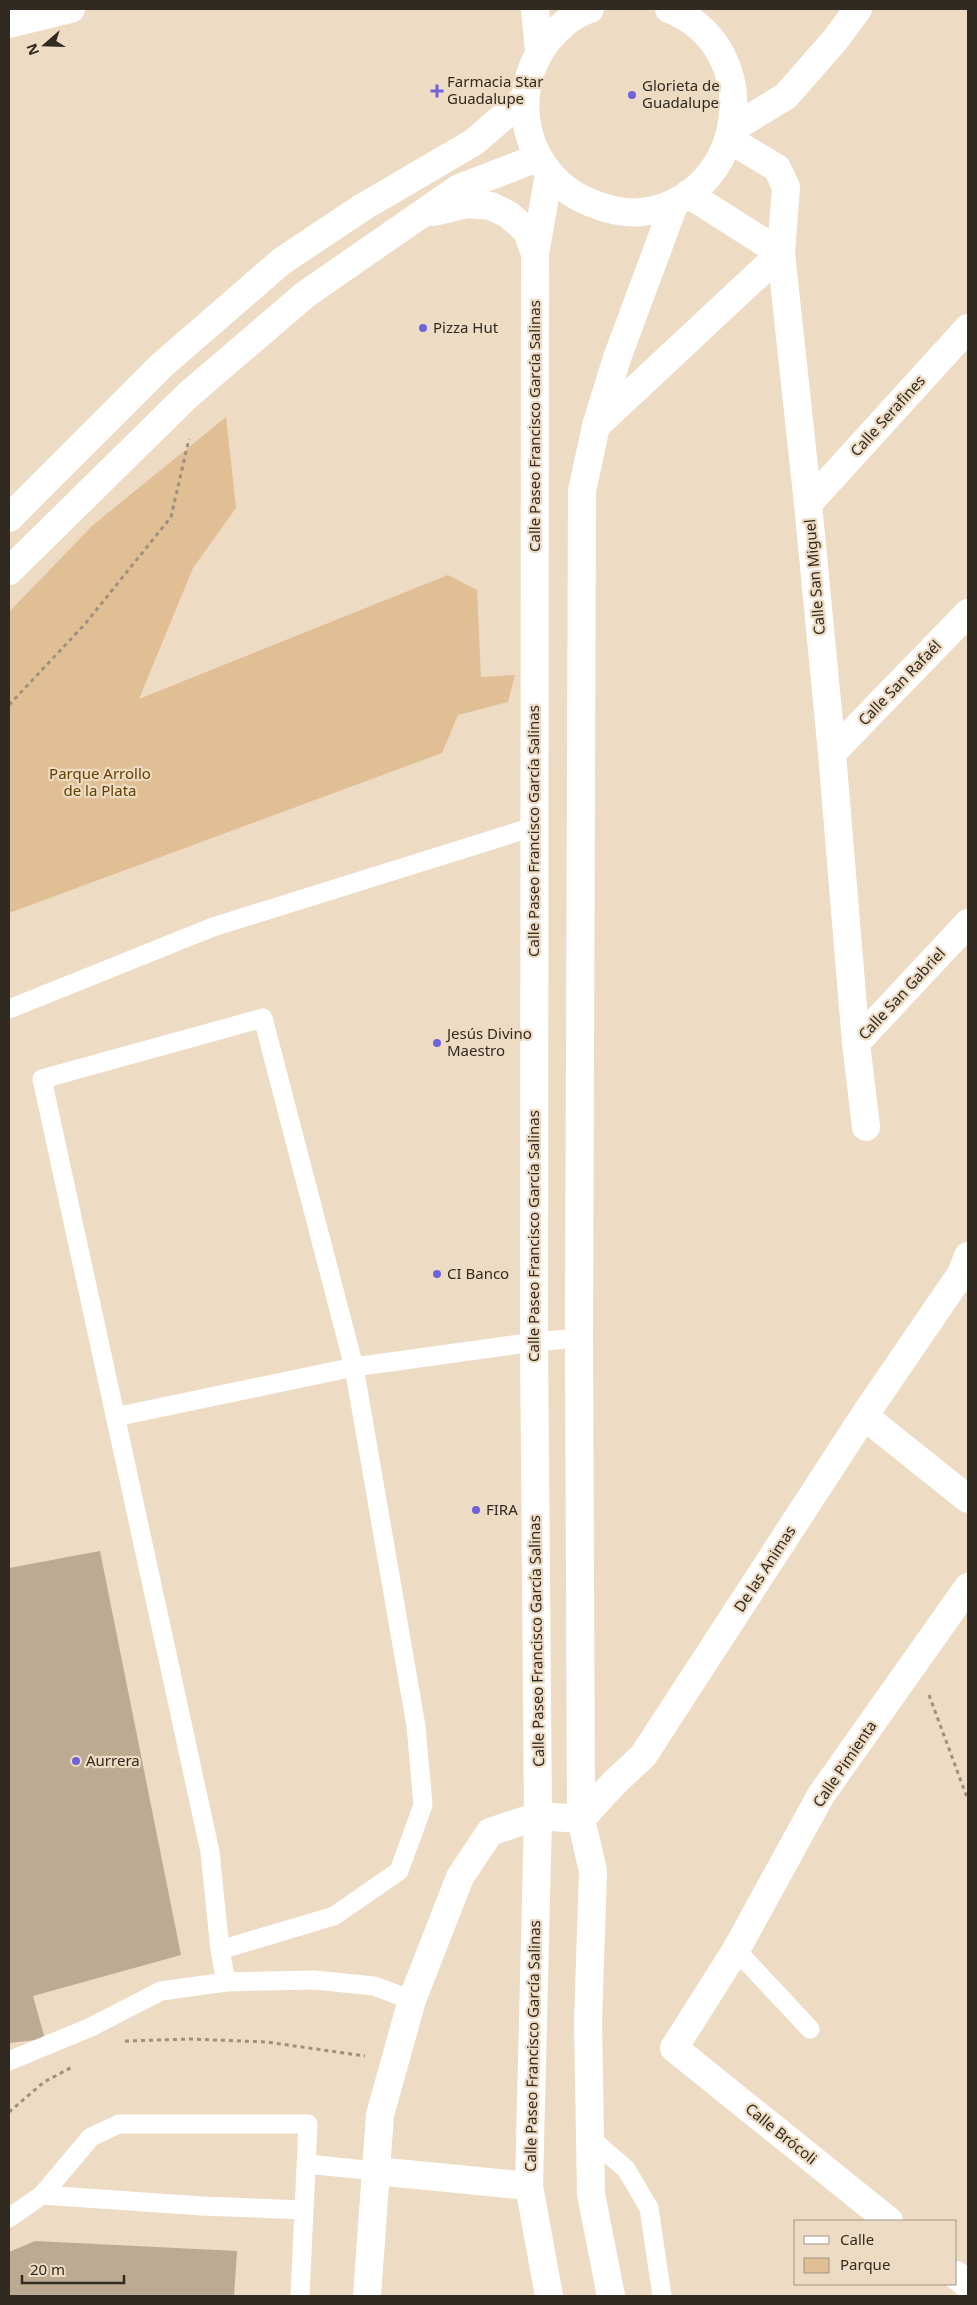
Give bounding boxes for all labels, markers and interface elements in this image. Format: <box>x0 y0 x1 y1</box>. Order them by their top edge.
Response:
north arrow <box>20 20 70 70</box>
text: N <box>21 41 43 58</box>
place label: Farmacia Star Guadalupe <box>447 71 543 108</box>
place label: Glorieta de Guadalupe <box>642 75 720 112</box>
marker: Farmacia Star Guadalupe <box>431 85 443 97</box>
marker: Glorieta de Guadalupe <box>626 89 638 101</box>
street label: Calle Paseo Francisco García Salinas <box>524 300 544 552</box>
place label: Pizza Hut <box>433 317 499 337</box>
marker: Pizza Hut <box>417 322 429 334</box>
street label: Calle Serafines <box>845 370 929 460</box>
street label: Calle San Miguel <box>799 518 829 636</box>
street label: Calle San Rafaél <box>853 635 945 729</box>
street label: Calle Paseo Francisco García Salinas <box>523 705 543 957</box>
park label: Parque Arrollo de la Plata <box>49 763 151 800</box>
street label: Calle San Gabriel <box>853 943 949 1044</box>
place label: Jesús Divino Maestro <box>445 1023 532 1060</box>
marker: Jesús Divino Maestro <box>431 1037 443 1049</box>
street label: Calle Paseo Francisco García Salinas <box>523 1110 543 1362</box>
place label: CI Banco <box>447 1263 509 1283</box>
marker: CI Banco <box>431 1268 443 1280</box>
place label: FIRA <box>486 1499 518 1519</box>
marker: FIRA <box>470 1504 482 1516</box>
street label: Calle Paseo Francisco García Salinas <box>524 1515 548 1767</box>
street label: De las Animas <box>729 1521 800 1615</box>
street label: Calle Pimienta <box>808 1716 881 1811</box>
place label: Aurrera <box>86 1750 140 1770</box>
marker: Aurrera <box>70 1755 82 1767</box>
street label: Calle Paseo Francisco García Salinas <box>520 1920 544 2172</box>
street label: Calle Brócoli <box>742 2098 822 2168</box>
legend <box>794 2220 957 2285</box>
text: Calle <box>840 2229 874 2249</box>
scale bar <box>22 2252 125 2284</box>
text: Parque <box>840 2254 890 2274</box>
text: 20 m <box>30 2259 65 2279</box>

